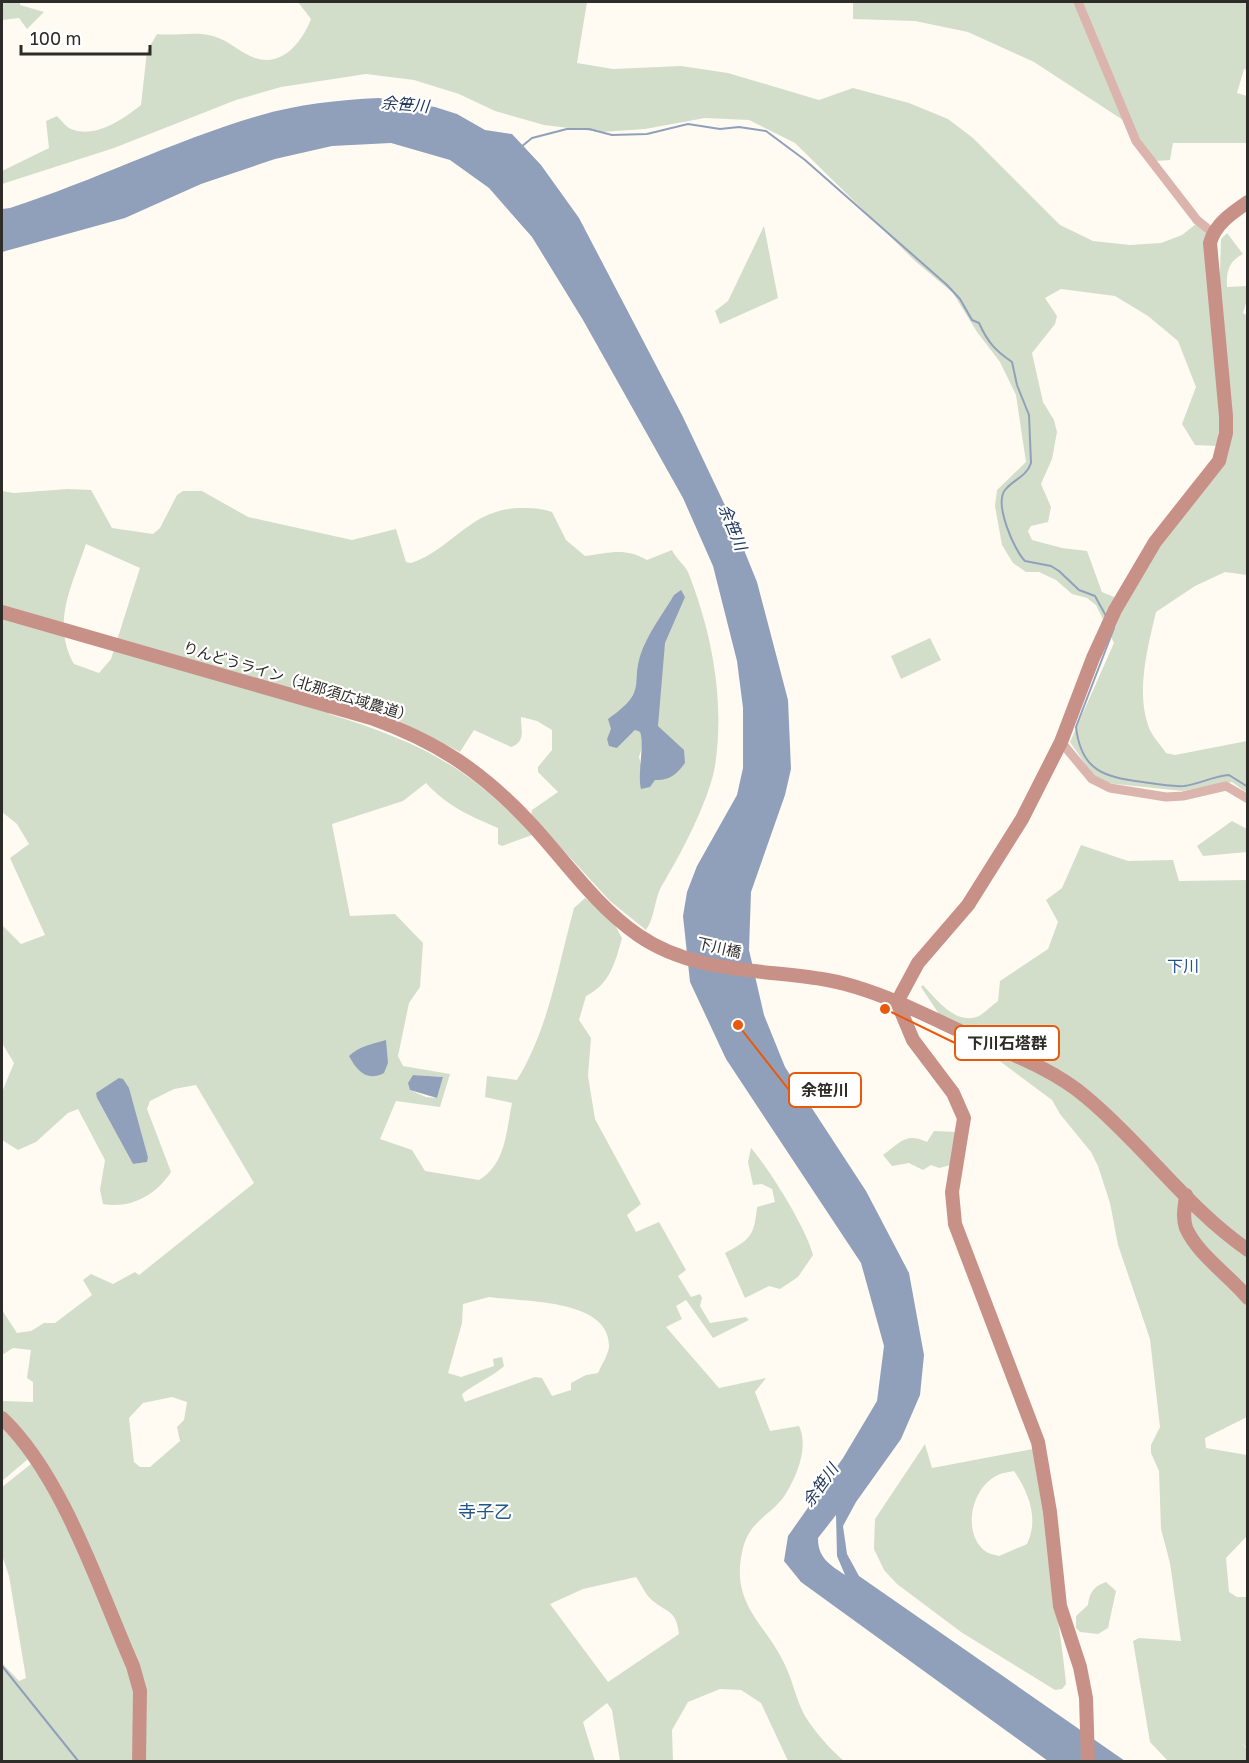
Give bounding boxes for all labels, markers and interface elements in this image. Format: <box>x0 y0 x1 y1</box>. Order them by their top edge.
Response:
scale bar <box>21 18 150 56</box>
text: 100 m <box>30 27 81 49</box>
water label: 余笹川 <box>380 92 432 116</box>
water label: 余笹川 <box>715 501 752 555</box>
street label: りんどうライン（北那須広域農道） <box>181 637 415 725</box>
street label: 下川橋 <box>695 933 743 961</box>
district label: 下川 <box>1167 956 1199 976</box>
callout: 下川石塔群 <box>955 1026 1059 1060</box>
text: 下川石塔群 <box>967 1033 1047 1053</box>
callout: 余笹川 <box>789 1073 861 1107</box>
text: 余笹川 <box>801 1080 849 1100</box>
water label: 余笹川 <box>798 1458 843 1510</box>
district label: 寺子乙 <box>458 1500 512 1522</box>

